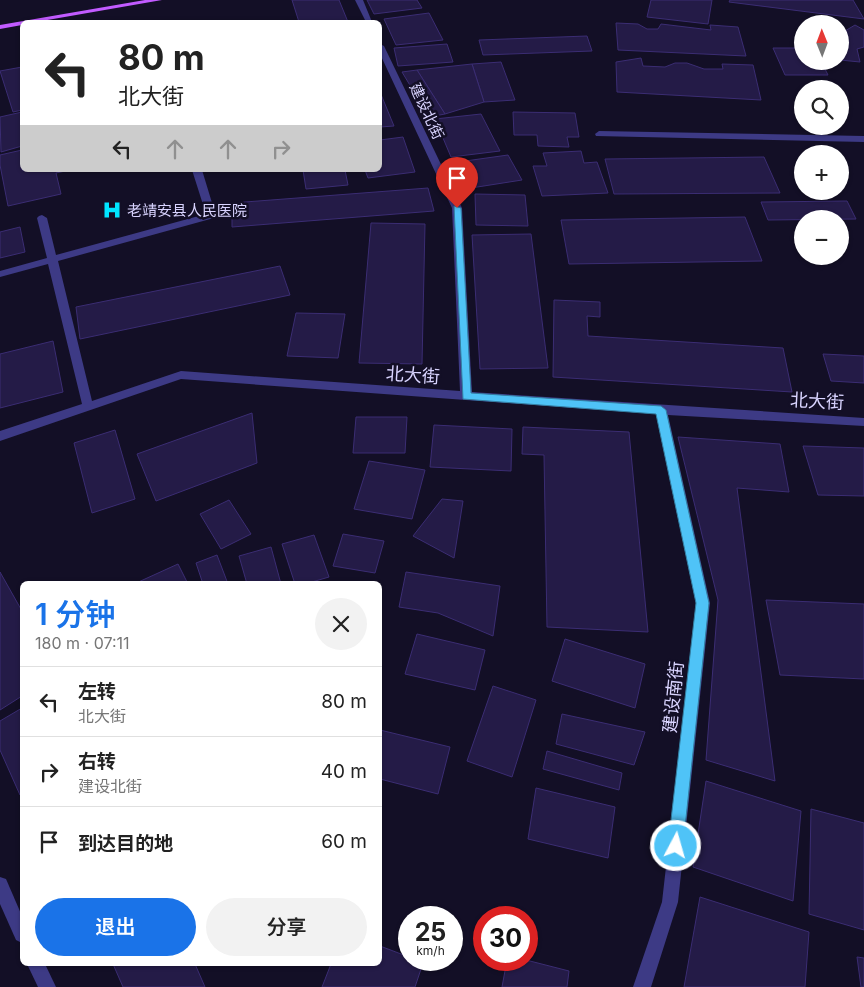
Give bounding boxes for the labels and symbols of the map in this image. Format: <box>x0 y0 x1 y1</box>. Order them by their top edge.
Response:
north arrow <box>794 15 849 70</box>
street label: 建设北街 <box>406 80 448 142</box>
pin <box>436 157 478 208</box>
hospital icon: 老靖安县人民医院 <box>101 199 123 221</box>
place label: 老靖安县人民医院 <box>127 201 247 220</box>
street label: 北大街 <box>385 363 441 387</box>
street label: 北大街 <box>789 389 845 413</box>
street label: 建设南街 <box>659 660 687 734</box>
position arrow <box>649 819 701 871</box>
speed limit sign: 30 <box>473 906 538 971</box>

